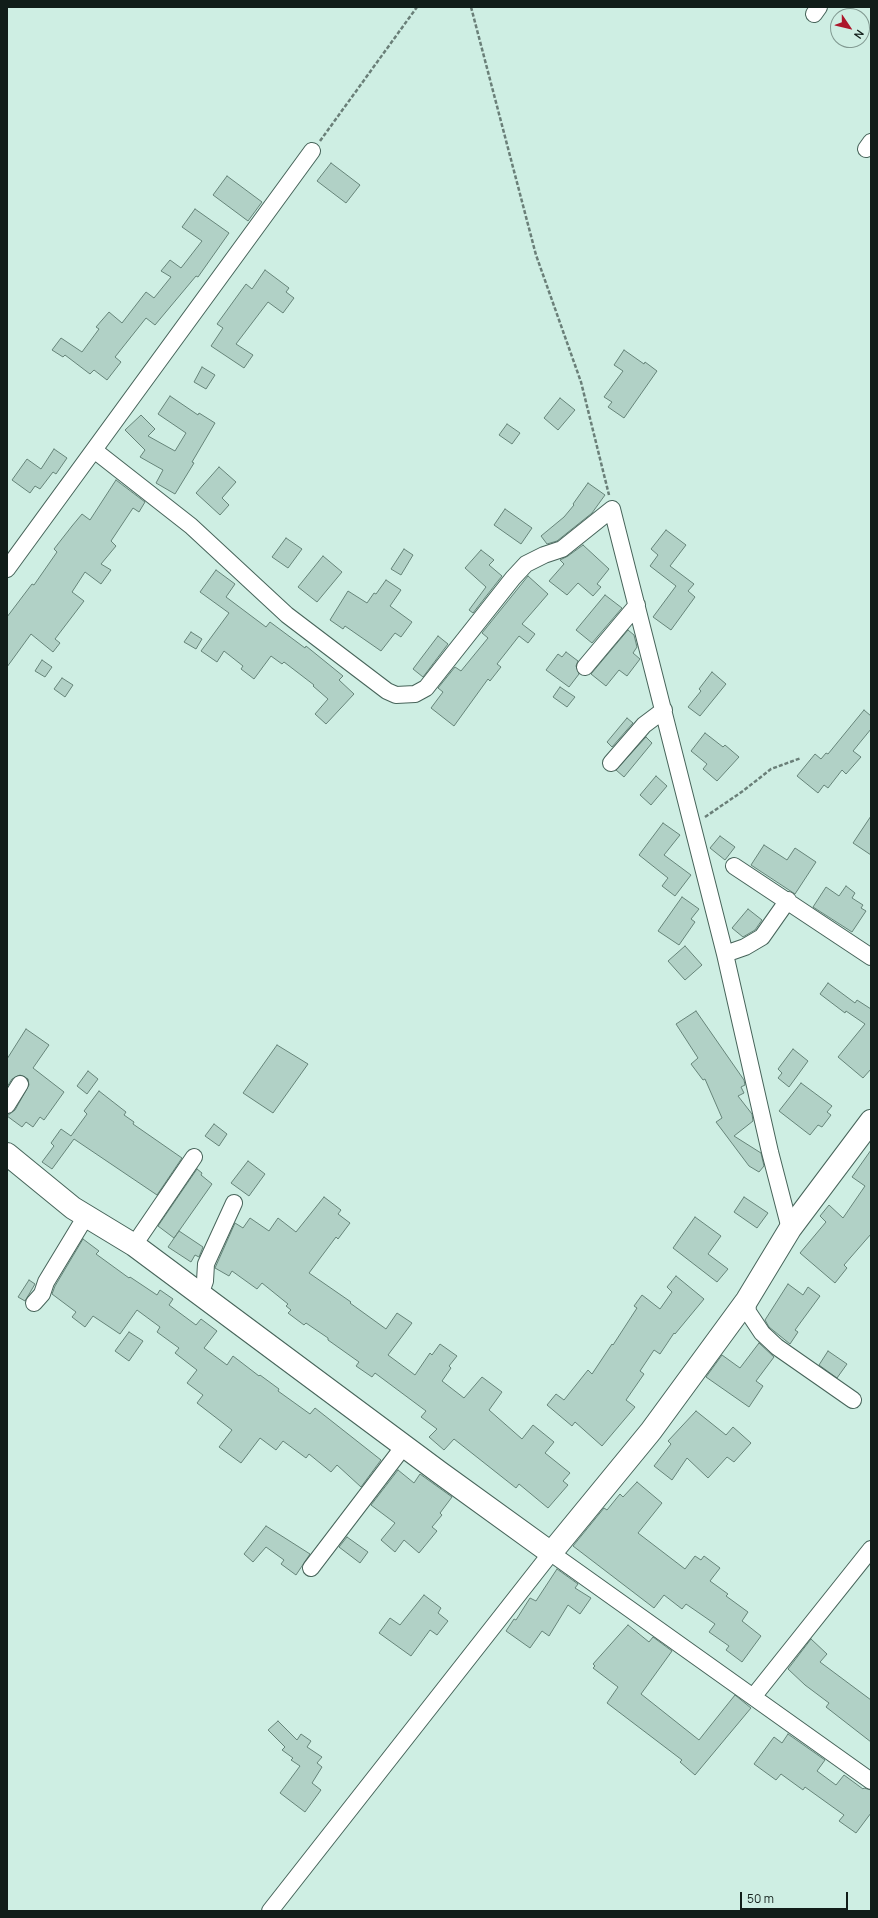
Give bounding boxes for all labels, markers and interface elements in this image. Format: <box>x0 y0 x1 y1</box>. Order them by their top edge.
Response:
north arrow <box>830 8 870 48</box>
text: N <box>851 27 868 42</box>
scale bar <box>742 1884 850 1910</box>
text: 50 m <box>747 1890 774 1907</box>

